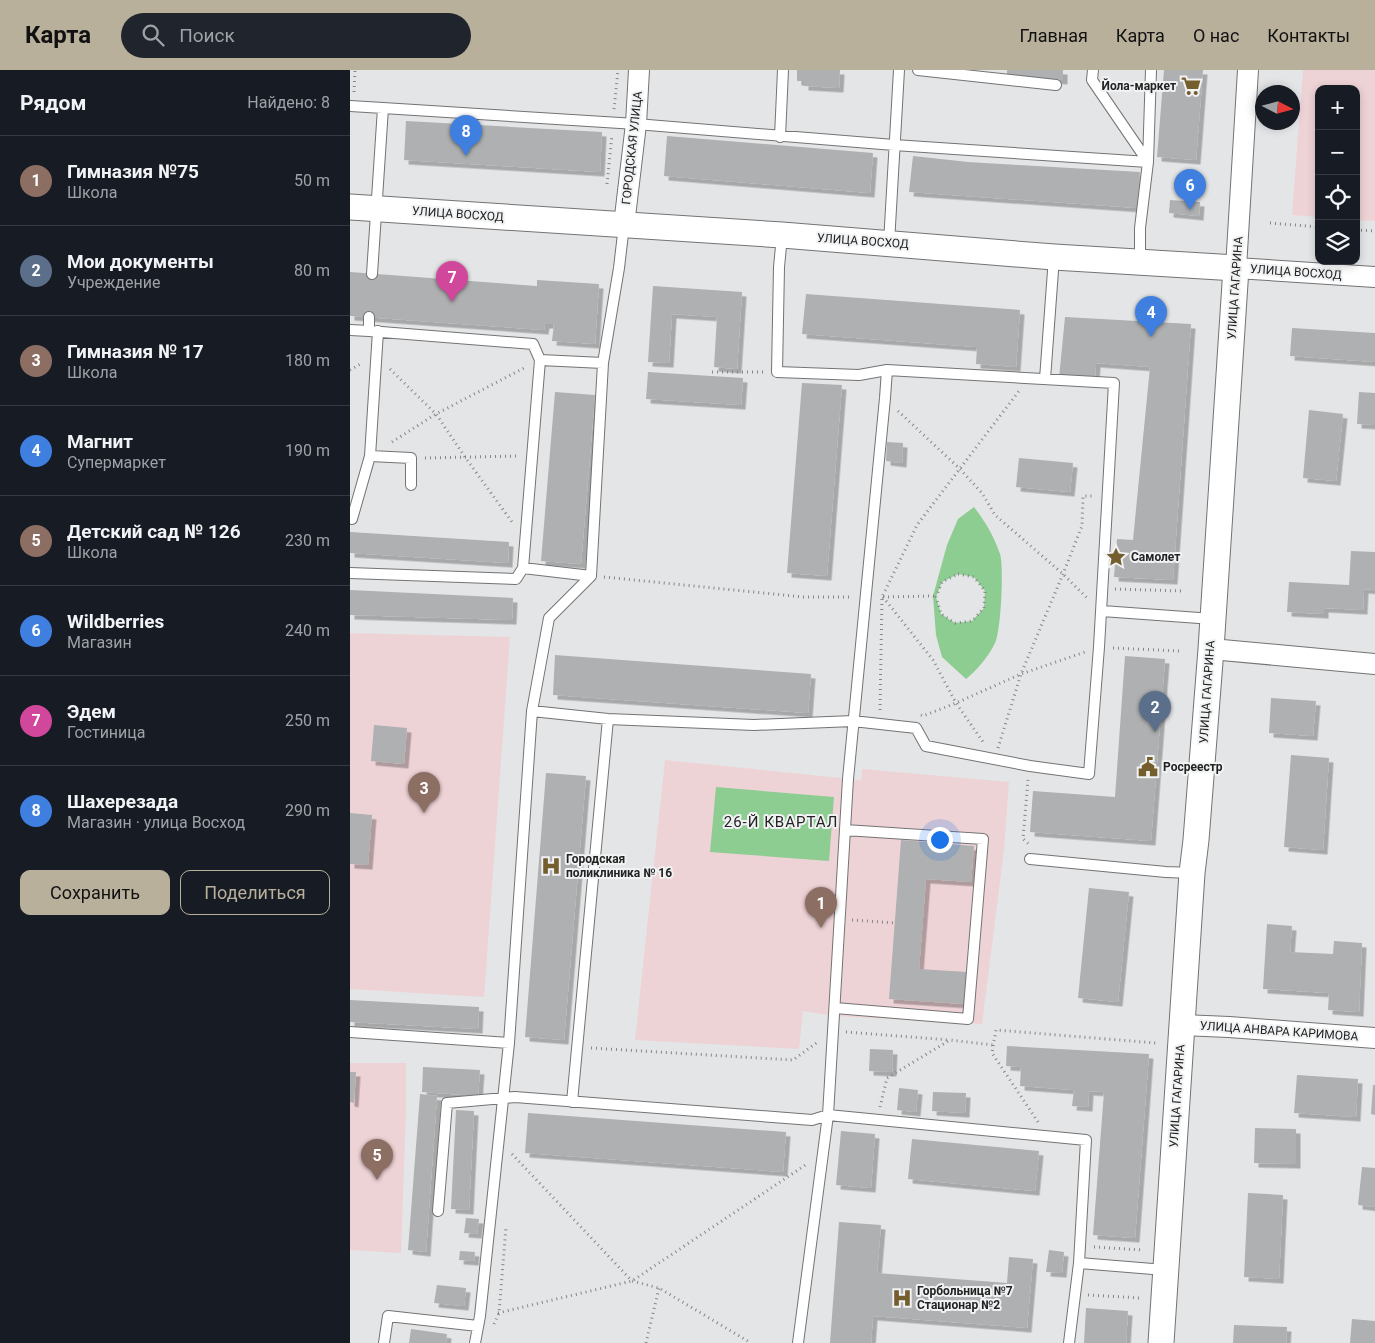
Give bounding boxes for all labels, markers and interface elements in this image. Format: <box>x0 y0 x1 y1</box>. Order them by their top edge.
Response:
search box <box>121 13 471 58</box>
text: Карта <box>25 21 91 49</box>
icon: search <box>139 21 167 49</box>
text: Поиск <box>179 24 235 47</box>
text: Главная <box>1019 25 1088 46</box>
text: Карта <box>1116 25 1165 46</box>
text: О нас <box>1193 25 1239 46</box>
text: Контакты <box>1267 25 1350 46</box>
supermarket icon: Йола-маркет <box>1180 75 1202 97</box>
place label: Йола-маркет <box>1101 78 1176 93</box>
north arrow <box>1255 85 1300 130</box>
map controls <box>1315 85 1360 265</box>
button: + <box>1315 85 1360 130</box>
street label: ГОРОДСКАЯ УЛИЦА <box>619 90 645 205</box>
text: Рядом <box>20 91 86 115</box>
text: Найдено: 8 <box>247 93 330 112</box>
pin: 8 <box>450 115 482 156</box>
button: − <box>1315 130 1360 175</box>
text: Гимназия №75 <box>67 160 199 183</box>
pin: 6 <box>1174 169 1206 210</box>
text: 1 <box>31 171 41 190</box>
text: 50 m <box>294 171 330 190</box>
button: locate <box>1315 175 1360 220</box>
text: Школа <box>67 183 118 202</box>
street label: УЛИЦА ВОСХОД <box>412 204 504 224</box>
button: layers <box>1315 220 1360 265</box>
street label: УЛИЦА ВОСХОД <box>817 231 909 251</box>
street label: УЛИЦА ГАГАРИНА <box>1224 236 1246 340</box>
text: Мои документы <box>67 250 214 273</box>
text: 2 <box>31 261 41 280</box>
text: 80 m <box>294 261 330 280</box>
pin: 7 <box>436 261 468 302</box>
street label: УЛИЦА ВОСХОД <box>1250 262 1342 282</box>
text: Учреждение <box>67 273 160 292</box>
pin: 4 <box>1135 296 1167 337</box>
text: Гимназия № 17 <box>67 340 204 363</box>
text: 3 <box>31 351 41 370</box>
text: 180 m <box>285 351 330 370</box>
text: Школа <box>67 363 118 382</box>
text: Магнит <box>67 430 133 453</box>
text: 4 <box>31 441 41 460</box>
text: 190 m <box>285 441 330 460</box>
text: Супермаркет <box>67 453 166 472</box>
text: Детский сад № 126 <box>67 520 241 543</box>
text: 5 <box>31 531 41 550</box>
text: 230 m <box>285 531 330 550</box>
text: Школа <box>67 543 118 562</box>
place icon: Самолет <box>1105 546 1127 568</box>
place label: Самолет <box>1131 550 1180 564</box>
text: Wildberries <box>67 610 164 633</box>
text: 6 <box>31 621 41 640</box>
text: 240 m <box>285 621 330 640</box>
text: Магазин <box>67 633 132 652</box>
street label: УЛИЦА ГАГАРИНА <box>1196 640 1218 744</box>
pin: 2 <box>1139 691 1171 732</box>
text: Эдем <box>67 700 116 723</box>
text: 7 <box>31 711 41 730</box>
text: 250 m <box>285 711 330 730</box>
text: Гостиница <box>67 723 146 742</box>
public building icon: Росреестр <box>1137 756 1159 778</box>
place label: Росреестр <box>1163 760 1223 774</box>
pin: 3 <box>408 772 440 813</box>
text: Шахерезада <box>67 790 178 813</box>
text: 8 <box>31 801 41 820</box>
text: 290 m <box>285 801 330 820</box>
text: Магазин · улица Восход <box>67 813 245 832</box>
district label: 26-Й КВАРТАЛ <box>724 813 838 831</box>
your location <box>927 827 953 853</box>
place label: Городская поликлиника № 16 <box>566 852 672 880</box>
hospital icon: Городская поликлиника № 16 <box>540 855 562 877</box>
button: Сохранить <box>20 870 170 915</box>
button: Поделиться <box>180 870 330 915</box>
pin: 1 <box>805 887 837 928</box>
street label: УЛИЦА АНВАРА КАРИМОВА <box>1199 1018 1359 1044</box>
street label: УЛИЦА ГАГАРИНА <box>1166 1044 1188 1148</box>
pin: 5 <box>361 1139 393 1180</box>
place label: Горбольница №7 Стационар №2 <box>917 1284 1013 1312</box>
hospital icon: Горбольница №7 Стационар №2 <box>891 1287 913 1309</box>

